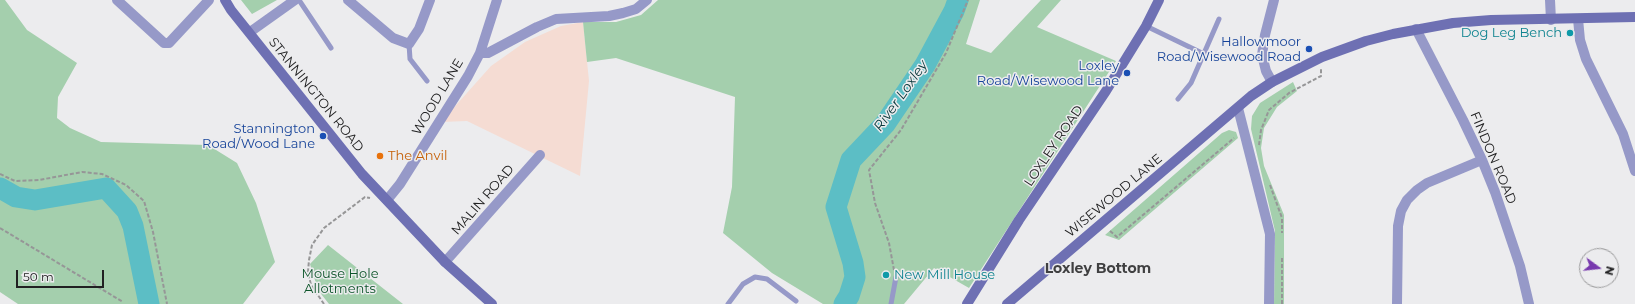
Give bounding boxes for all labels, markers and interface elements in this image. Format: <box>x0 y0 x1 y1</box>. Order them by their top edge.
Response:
place label: Dog Leg Bench <box>1461 25 1562 41</box>
marker: Dog Leg Bench <box>1565 28 1575 38</box>
place label: Hallowmoor Road/Wisewood Road <box>1157 34 1301 65</box>
street label: STANNINGTON ROAD <box>265 35 367 155</box>
marker: Hallowmoor Road/Wisewood Road <box>1304 44 1314 54</box>
street label: WOOD LANE <box>409 56 467 138</box>
water label: River Loxley <box>870 57 932 135</box>
place label: Loxley Road/Wisewood Lane <box>977 58 1119 89</box>
marker: Loxley Road/Wisewood Lane <box>1122 68 1132 78</box>
street label: LOXLEY ROAD <box>1021 102 1087 190</box>
street label: FINDON ROAD <box>1467 110 1519 206</box>
place label: Stannington Road/Wood Lane <box>202 121 315 152</box>
marker: Stannington Road/Wood Lane <box>318 131 328 141</box>
place label: The Anvil <box>388 148 448 164</box>
marker: The Anvil <box>375 151 385 161</box>
street label: WISEWOOD LANE <box>1063 151 1165 241</box>
street label: MALIN ROAD <box>448 162 518 238</box>
north arrow <box>1579 248 1619 288</box>
district label: Loxley Bottom <box>1045 261 1151 277</box>
scale bar <box>18 262 106 288</box>
text: N <box>1602 265 1618 277</box>
park label: Mouse Hole Allotments <box>302 266 378 297</box>
place label: New Mill House <box>894 267 995 283</box>
text: 50 m <box>23 269 54 284</box>
marker: New Mill House <box>881 270 891 280</box>

